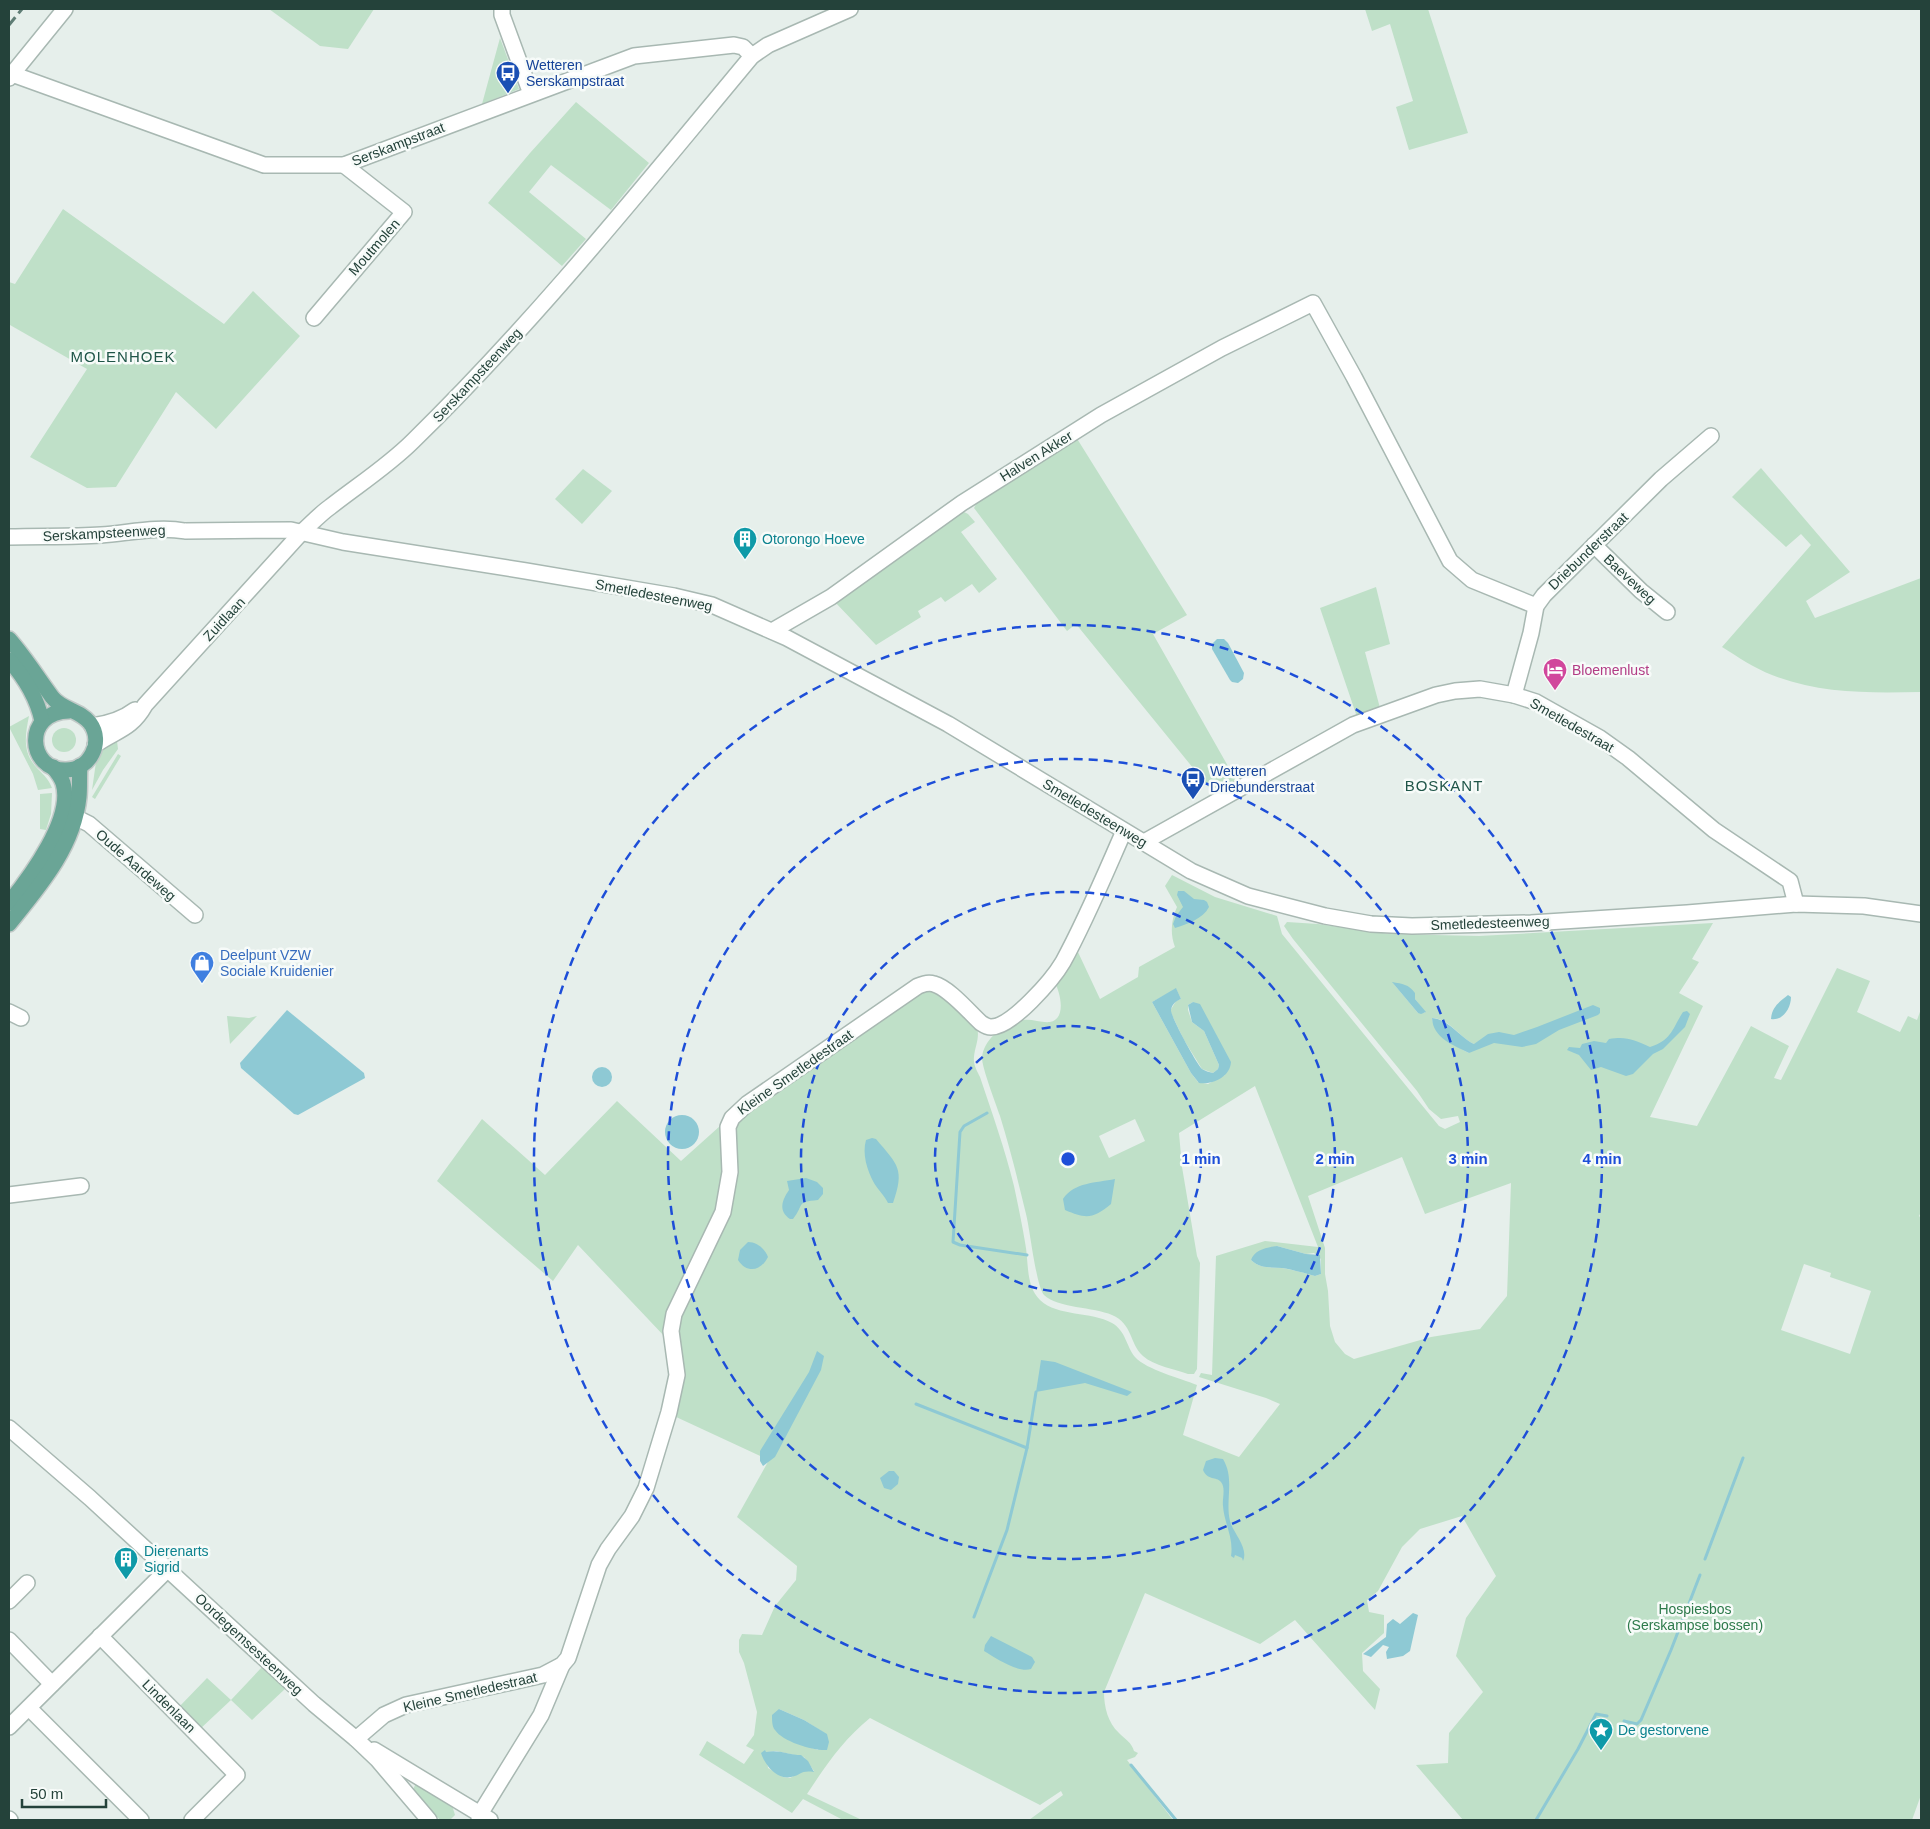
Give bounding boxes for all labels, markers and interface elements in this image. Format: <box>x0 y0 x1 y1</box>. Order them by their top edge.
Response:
place label: Wetteren Serskampstraat <box>526 57 624 89</box>
bus stop icon: Wetteren Serskampstraat <box>495 60 521 94</box>
street label: Serskampstraat <box>349 119 447 169</box>
street label: Moutmolen <box>345 216 403 278</box>
street label: Serskampsteenweg <box>429 325 525 425</box>
district label: MOLENHOEK <box>71 348 175 365</box>
street label: Halven Akker <box>997 427 1075 485</box>
street label: Driebunderstraat <box>1545 509 1631 593</box>
street label: Serskampsteenweg <box>42 522 166 544</box>
building icon: Otorongo Hoeve <box>732 526 758 560</box>
place label: Otorongo Hoeve <box>762 531 865 547</box>
street label: Baeveweg <box>1601 551 1659 607</box>
street label: Smetledesteenweg <box>594 576 714 614</box>
street label: Zuidlaan <box>200 594 248 644</box>
hotel icon: Bloemenlust <box>1542 657 1568 691</box>
place label: Bloemenlust <box>1572 662 1649 678</box>
street label: Smetledestraat <box>1527 695 1617 756</box>
place label: Wetteren Driebunderstraat <box>1210 763 1314 795</box>
bus stop icon: Wetteren Driebunderstraat <box>1180 766 1206 800</box>
street label: Smetledesteenweg <box>1040 775 1150 851</box>
district label: BOSKANT <box>1405 777 1483 794</box>
street label: Oude Aardeweg <box>93 826 179 904</box>
street label: Smetledesteenweg <box>1430 913 1550 933</box>
place label: Deelpunt VZW Sociale Kruidenier <box>220 947 334 979</box>
shop icon: Deelpunt VZW Sociale Kruidenier <box>189 950 215 984</box>
street label: Kleine Smetledestraat <box>734 1026 856 1118</box>
centre of rings <box>1059 1150 1077 1168</box>
text: 1 min <box>1181 1150 1221 1167</box>
text: 2 min <box>1315 1150 1355 1167</box>
text: 3 min <box>1448 1150 1488 1167</box>
text: 4 min <box>1582 1150 1622 1167</box>
place label: Dierenarts Sigrid <box>144 1543 209 1575</box>
building icon: Dierenarts Sigrid <box>113 1546 139 1580</box>
street label: Oordegemsesteenweg <box>192 1590 306 1698</box>
park label: Hospiesbos (Serskampse bossen) <box>1627 1601 1763 1633</box>
street label: Kleine Smetledestraat <box>401 1669 539 1715</box>
street label: Lindenlaan <box>139 1676 199 1736</box>
place icon: De gestorvene <box>1588 1717 1614 1751</box>
place label: De gestorvene <box>1618 1722 1709 1738</box>
scale bar <box>22 1776 106 1808</box>
text: 50 m <box>30 1785 63 1802</box>

